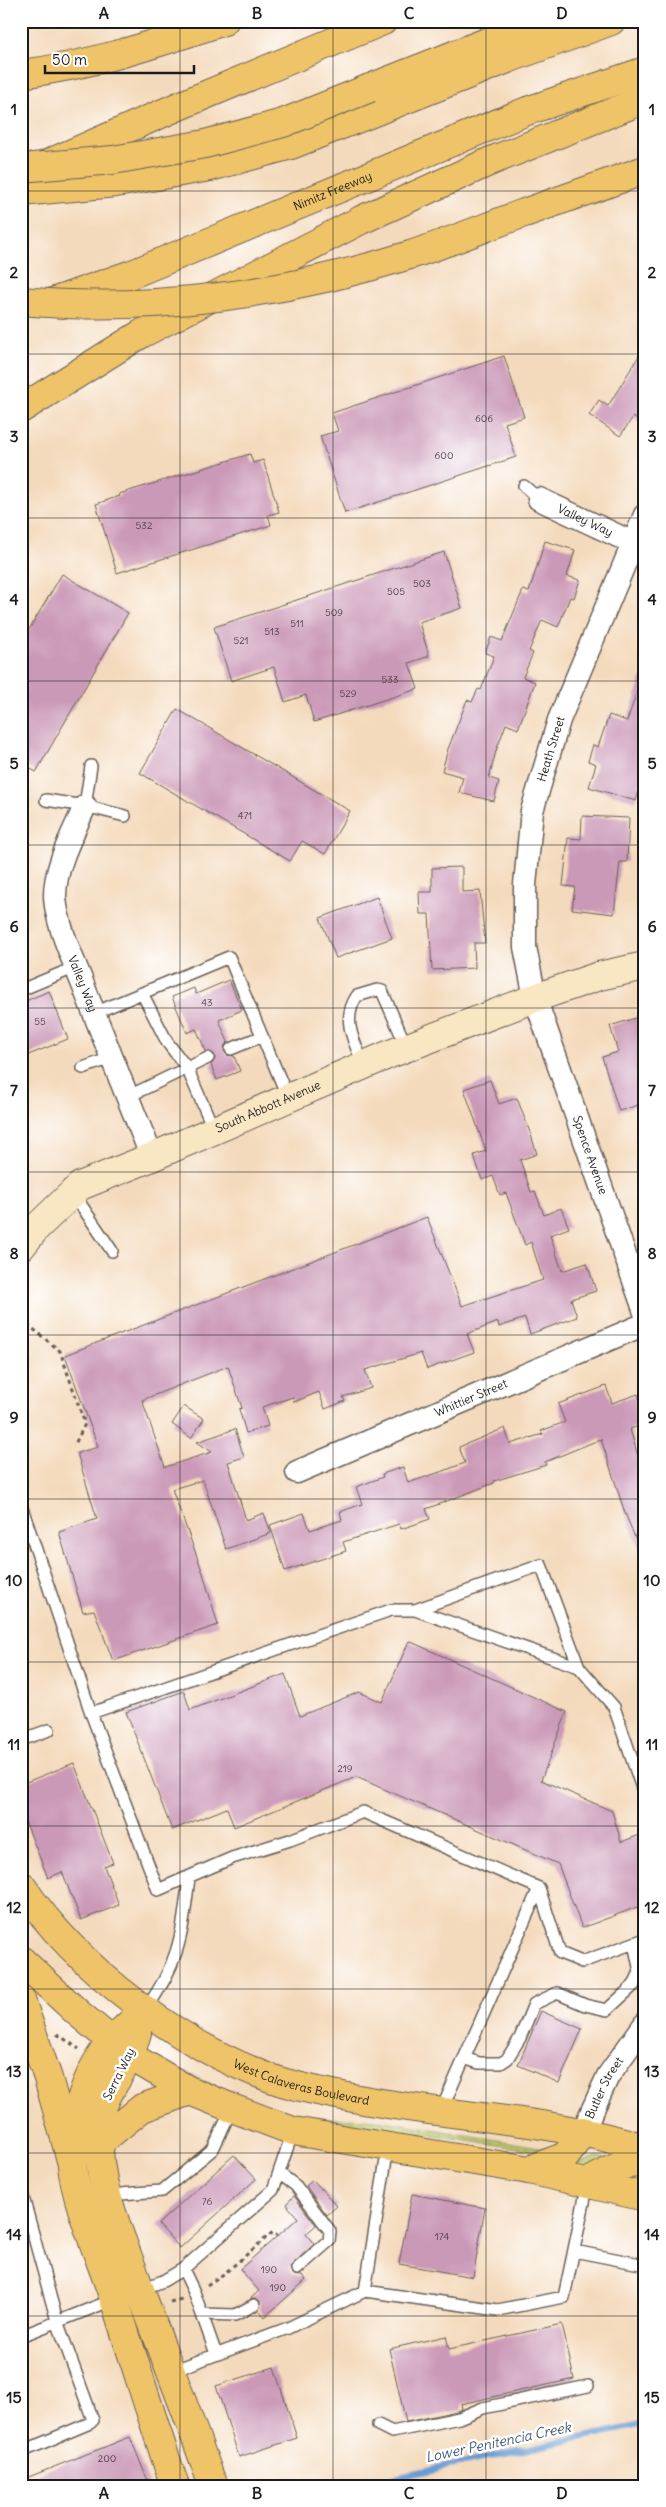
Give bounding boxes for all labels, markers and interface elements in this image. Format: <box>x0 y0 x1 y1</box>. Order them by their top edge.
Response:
text: A <box>99 3 109 23</box>
text: B <box>252 3 263 23</box>
text: C <box>404 3 415 23</box>
text: D <box>556 3 568 23</box>
scale bar <box>45 42 194 74</box>
text: 50 m <box>52 50 87 69</box>
text: 1 <box>11 99 17 119</box>
text: 1 <box>649 99 655 119</box>
street label: Nimitz Freeway <box>291 168 374 214</box>
text: 2 <box>10 262 19 282</box>
text: 2 <box>648 262 657 282</box>
house number: 606 <box>475 412 493 425</box>
text: 3 <box>9 426 19 446</box>
text: 3 <box>647 426 657 446</box>
house number: 600 <box>435 449 453 462</box>
street label: Valley Way <box>555 501 616 540</box>
house number: 532 <box>136 519 153 532</box>
house number: 503 <box>413 577 431 590</box>
house number: 505 <box>387 585 405 598</box>
text: 4 <box>9 589 19 609</box>
text: 4 <box>647 589 657 609</box>
house number: 509 <box>325 606 343 619</box>
house number: 511 <box>290 617 304 630</box>
house number: 513 <box>264 625 280 638</box>
house number: 521 <box>233 634 249 647</box>
house number: 533 <box>381 673 399 686</box>
house number: 529 <box>340 687 357 700</box>
street label: Heath Street <box>533 714 568 783</box>
text: 5 <box>9 753 19 773</box>
text: 5 <box>647 753 657 773</box>
house number: 471 <box>238 809 252 822</box>
text: 6 <box>9 916 19 936</box>
text: 6 <box>647 916 657 936</box>
street label: Valley Way <box>65 953 101 1014</box>
house number: 43 <box>201 996 213 1009</box>
house number: 55 <box>34 1015 46 1028</box>
street label: South Abbott Avenue <box>213 1077 323 1136</box>
text: 7 <box>10 1080 18 1100</box>
text: 7 <box>648 1080 656 1100</box>
street label: Spence Avenue <box>570 1114 611 1196</box>
text: 8 <box>9 1243 19 1263</box>
text: 8 <box>647 1243 657 1263</box>
street label: Whittier Street <box>432 1375 509 1420</box>
text: 9 <box>9 1407 19 1427</box>
text: 9 <box>647 1407 657 1427</box>
text: 10 <box>6 1570 22 1590</box>
text: 10 <box>644 1570 660 1590</box>
text: 11 <box>8 1734 20 1754</box>
text: 11 <box>646 1734 658 1754</box>
house number: 219 <box>337 1762 353 1775</box>
text: 12 <box>6 1897 22 1917</box>
text: 12 <box>644 1897 660 1917</box>
street label: Serra Way <box>99 2045 138 2103</box>
street label: Butler Street <box>582 2054 626 2121</box>
street label: West Calaveras Boulevard <box>231 2055 371 2108</box>
text: 13 <box>6 2061 22 2081</box>
text: 13 <box>644 2061 660 2081</box>
house number: 76 <box>202 2195 212 2208</box>
text: 14 <box>6 2224 22 2244</box>
text: 14 <box>644 2224 660 2244</box>
house number: 174 <box>435 2230 449 2243</box>
house number: 190 <box>261 2263 277 2276</box>
house number: 190 <box>270 2281 286 2294</box>
text: 15 <box>6 2387 22 2407</box>
text: 15 <box>644 2387 660 2407</box>
water label: Lower Penitencia Creek <box>424 2418 573 2466</box>
house number: 200 <box>98 2452 116 2465</box>
text: A <box>99 2483 109 2503</box>
text: B <box>252 2483 263 2503</box>
text: C <box>404 2483 415 2503</box>
text: D <box>556 2483 568 2503</box>

